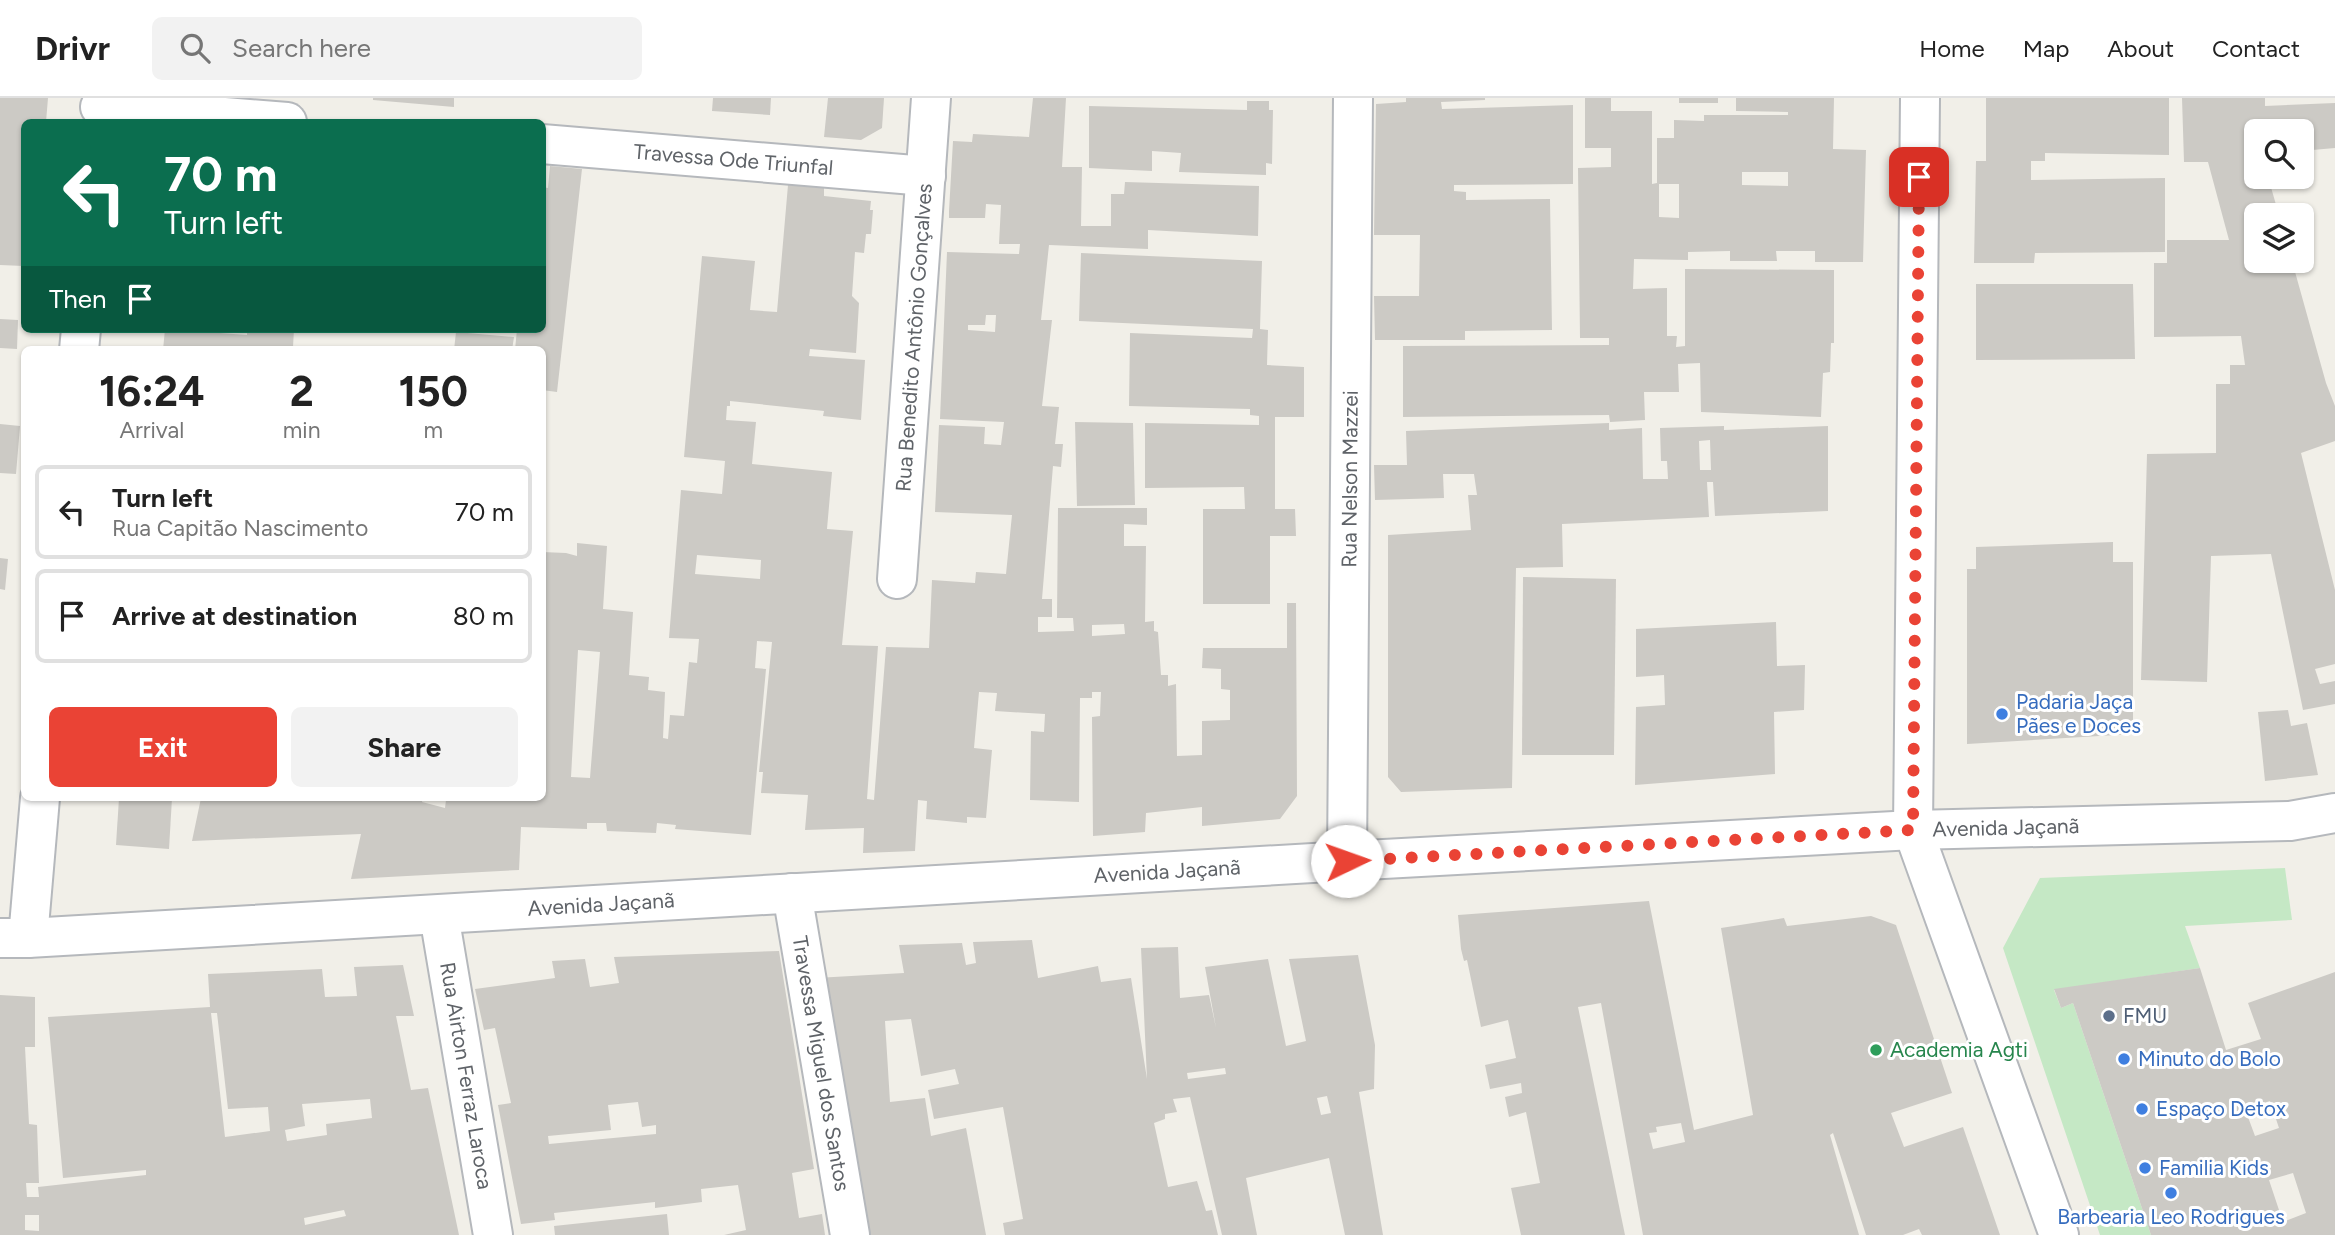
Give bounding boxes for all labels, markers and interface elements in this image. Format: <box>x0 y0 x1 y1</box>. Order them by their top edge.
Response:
search box <box>152 17 642 80</box>
text: Drivr <box>35 29 110 68</box>
icon: search <box>176 29 214 67</box>
text: Search here <box>232 32 371 64</box>
text: Home <box>1919 34 1985 63</box>
text: Map <box>2023 34 2069 63</box>
text: About <box>2107 34 2174 63</box>
text: Contact <box>2212 34 2300 63</box>
map controls <box>2244 119 2314 273</box>
button: search <box>2244 119 2314 189</box>
street label: Travessa Ode Triunfal <box>633 139 834 180</box>
text: 70 m <box>164 144 277 203</box>
icon: left <box>49 147 140 238</box>
pin <box>1889 147 1949 207</box>
icon: arrive <box>1900 158 1938 196</box>
street label: Rua Benedito Antônio Gonçalves <box>890 182 937 493</box>
button: layers <box>2244 203 2314 273</box>
text: Turn left <box>164 204 283 242</box>
icon: arrive <box>121 280 159 318</box>
text: Then <box>49 283 107 315</box>
text: 16:24 <box>99 366 205 417</box>
text: 2 <box>289 366 314 417</box>
text: 150 <box>399 366 468 417</box>
street label: Rua Nelson Mazzei <box>1336 390 1363 568</box>
text: Arrival <box>119 416 184 444</box>
text: min <box>283 416 321 444</box>
text: m <box>423 416 443 444</box>
text: Turn left <box>112 482 213 514</box>
icon: left <box>53 493 91 531</box>
text: 70 m <box>455 496 514 528</box>
text: Rua Capitão Nascimento <box>112 514 368 542</box>
icon: arrive <box>53 597 91 635</box>
text: Arrive at destination <box>112 600 357 632</box>
text: 80 m <box>453 600 514 632</box>
place label: Padaria Jaça Pães e Doces <box>2016 689 2141 738</box>
marker: Padaria Jaça Pães e Doces <box>1994 706 2010 722</box>
button: Exit <box>49 707 277 787</box>
button: Share <box>291 707 518 787</box>
street label: Avenida Jaçanã <box>1932 813 2080 842</box>
position arrow <box>1310 824 1384 898</box>
street label: Avenida Jaçanã <box>1093 854 1241 888</box>
street label: Avenida Jaçanã <box>527 887 675 921</box>
street label: Travessa Miguel dos Santos <box>787 934 855 1193</box>
street label: Rua Airton Ferraz Laroca <box>435 960 498 1191</box>
place label: FMU <box>2123 1003 2167 1028</box>
marker: FMU <box>2101 1008 2117 1024</box>
place label: Academia Agti <box>1890 1037 2028 1062</box>
marker: Academia Agti <box>1868 1042 1884 1058</box>
place label: Minuto do Bolo <box>2138 1046 2281 1071</box>
marker: Minuto do Bolo <box>2116 1051 2132 1067</box>
place label: Espaço Detox <box>2156 1096 2286 1121</box>
marker: Espaço Detox <box>2134 1101 2150 1117</box>
place label: Familia Kids <box>2159 1155 2269 1180</box>
marker: Familia Kids <box>2137 1160 2153 1176</box>
marker: Barbearia Leo Rodrigues <box>2163 1185 2179 1201</box>
place label: Barbearia Leo Rodrigues <box>2057 1204 2285 1229</box>

